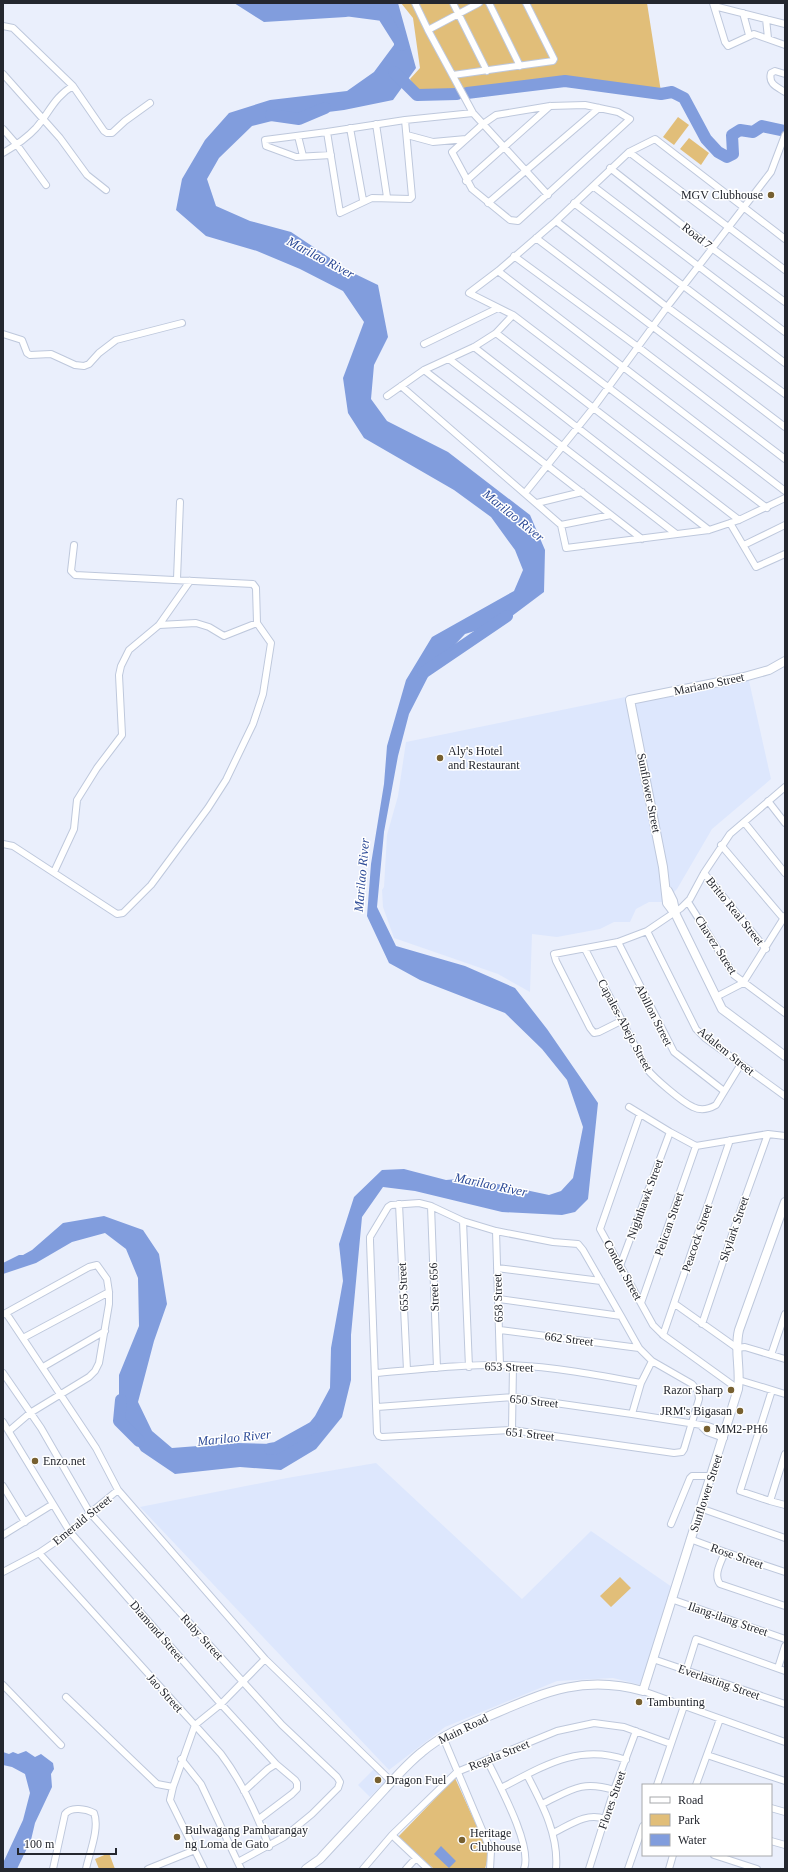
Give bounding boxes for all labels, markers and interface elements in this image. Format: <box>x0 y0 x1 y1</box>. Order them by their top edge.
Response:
place label: MGV Clubhouse <box>681 188 763 202</box>
marker: MGV Clubhouse <box>766 190 776 200</box>
street label: Road 7 <box>679 220 715 252</box>
water label: Marilao River <box>284 233 358 282</box>
water label: Marilao River <box>479 486 548 545</box>
street label: Mariano Street <box>672 670 746 698</box>
place label: Aly's Hotel and Restaurant <box>448 744 520 772</box>
street label: Sunflower Street <box>634 752 664 835</box>
marker: Aly's Hotel and Restaurant <box>435 753 445 763</box>
water label: Marilao River <box>351 837 372 914</box>
street label: Britto Real Street <box>703 874 767 949</box>
street label: Chavez Street <box>692 913 740 977</box>
street label: Capales-Abejo Street <box>595 977 656 1074</box>
street label: Abillon Street <box>632 982 676 1049</box>
street label: Adalem Street <box>695 1024 758 1079</box>
street label: Nighthawk Street <box>624 1156 666 1241</box>
water label: Marilao River <box>452 1169 530 1200</box>
street label: Pelican Street <box>652 1190 687 1258</box>
street label: Skylark Street <box>716 1194 752 1264</box>
street label: Peacock Street <box>679 1202 715 1274</box>
street label: Condor Street <box>601 1237 646 1303</box>
street label: 655 Street <box>395 1262 411 1312</box>
street label: Street 656 <box>426 1262 442 1312</box>
street label: 658 Street <box>490 1273 506 1323</box>
street label: 662 Street <box>544 1329 595 1349</box>
street label: 653 Street <box>484 1359 534 1375</box>
place label: Razor Sharp <box>663 1383 723 1397</box>
marker: Razor Sharp <box>726 1385 736 1395</box>
street label: 650 Street <box>509 1391 560 1411</box>
place label: JRM's Bigasan <box>660 1404 732 1418</box>
marker: JRM's Bigasan <box>735 1406 745 1416</box>
place label: MM2-PH6 <box>715 1422 768 1436</box>
street label: 651 Street <box>505 1424 556 1444</box>
marker: MM2-PH6 <box>702 1424 712 1434</box>
water label: Marilao River <box>195 1426 273 1449</box>
street label: Sunflower Street <box>687 1452 725 1534</box>
place label: Enzo.net <box>43 1454 86 1468</box>
marker: Enzo.net <box>30 1456 40 1466</box>
street label: Emerald Street <box>50 1492 115 1548</box>
street label: Rose Street <box>709 1540 766 1572</box>
street label: Diamond Street <box>127 1598 188 1665</box>
street label: Ilang-ilang Street <box>686 1599 770 1639</box>
street label: Ruby Street <box>178 1611 227 1663</box>
street label: Everlasting Street <box>676 1661 762 1703</box>
street label: Jao Street <box>144 1671 186 1716</box>
place label: Tambunting <box>647 1695 705 1709</box>
marker: Tambunting <box>634 1697 644 1707</box>
street label: Main Road <box>436 1711 490 1747</box>
street label: Regala Street <box>467 1736 532 1774</box>
street label: Flores Street <box>595 1768 629 1831</box>
place label: Dragon Fuel <box>386 1773 447 1787</box>
marker: Dragon Fuel <box>373 1775 383 1785</box>
legend <box>642 1784 772 1856</box>
text: Road <box>678 1793 703 1807</box>
text: Park <box>678 1813 700 1827</box>
place label: Bulwagang Pambarangay ng Loma de Gato <box>185 1823 308 1851</box>
place label: Heritage Clubhouse <box>470 1826 521 1854</box>
scale bar <box>18 1830 116 1856</box>
marker: Bulwagang Pambarangay ng Loma de Gato <box>172 1832 182 1842</box>
text: Water <box>678 1833 706 1847</box>
marker: Heritage Clubhouse <box>457 1835 467 1845</box>
text: 100 m <box>24 1837 55 1851</box>

